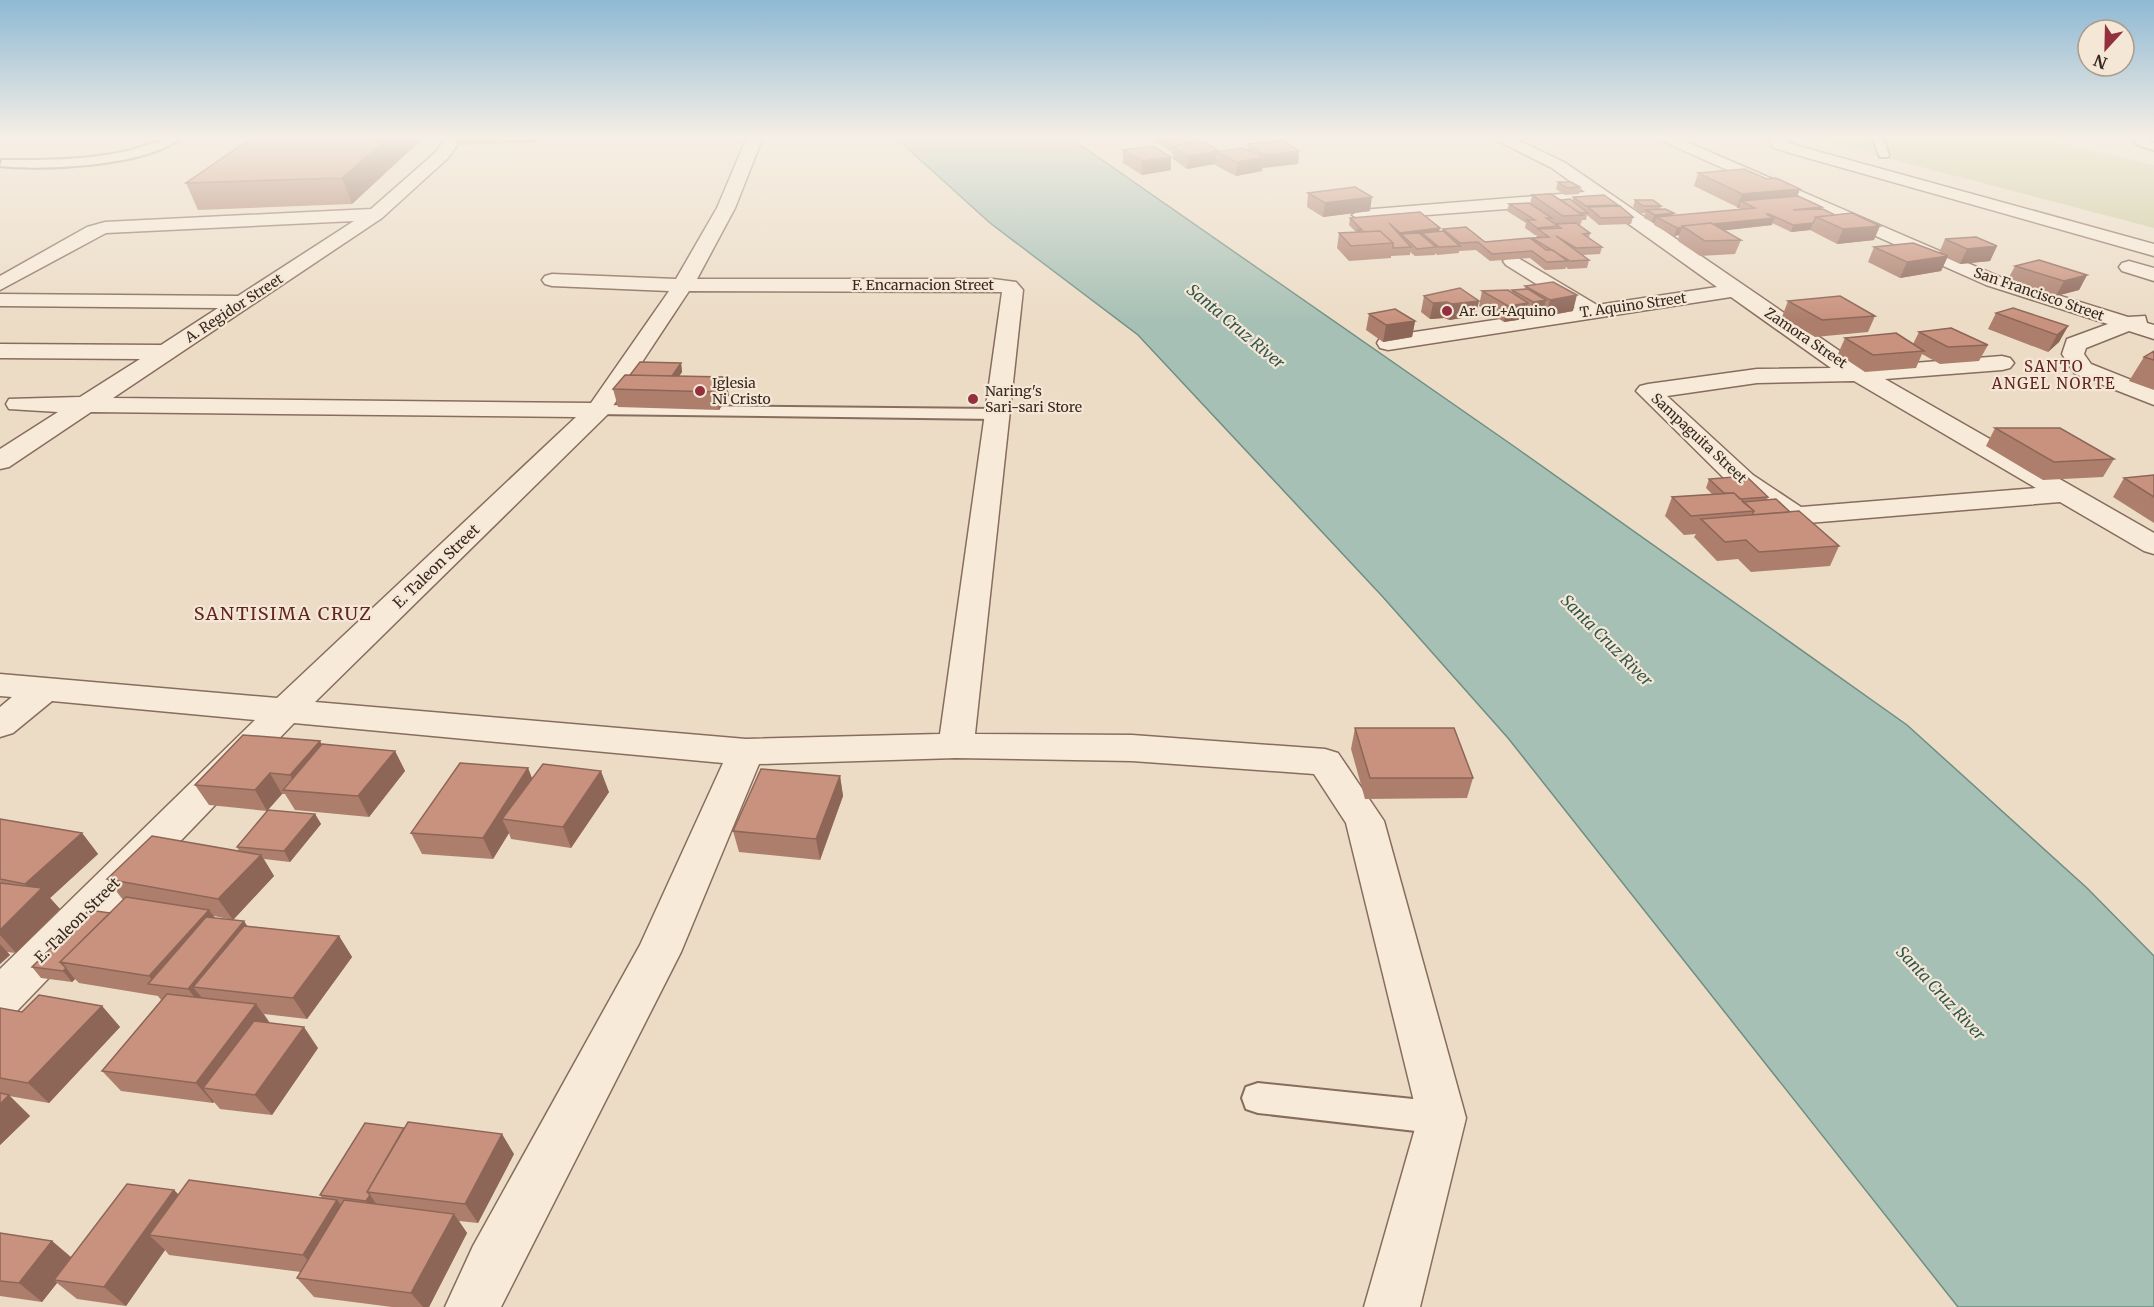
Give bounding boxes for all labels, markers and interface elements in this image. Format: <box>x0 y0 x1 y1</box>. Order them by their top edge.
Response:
north arrow <box>2076 18 2136 78</box>
text: N <box>2090 50 2110 74</box>
street label: San Francisco Street <box>1971 263 2107 325</box>
street label: A. Regidor Street <box>181 269 287 347</box>
street label: F. Encarnacion Street <box>852 276 995 294</box>
water label: Santa Cruz River <box>1183 279 1289 373</box>
street label: T. Aquino Street <box>1579 289 1688 321</box>
place label: Ar. GL+Aquino <box>1458 302 1556 320</box>
marker: Ar. GL+Aquino <box>1440 304 1454 318</box>
street label: Zamora Street <box>1761 304 1851 373</box>
district label: SANTO ANGEL NORTE <box>1991 357 2116 393</box>
place label: Iglesia Ni Cristo <box>712 374 771 408</box>
place label: Naring's Sari-sari Store <box>985 382 1082 416</box>
marker: Iglesia Ni Cristo <box>693 384 707 398</box>
street label: Sampaguita Street <box>1648 389 1751 487</box>
marker: Naring's Sari-sari Store <box>966 392 980 406</box>
street label: E. Taleon Street <box>389 520 483 612</box>
water label: Santa Cruz River <box>1557 590 1657 690</box>
district label: SANTISIMA CRUZ <box>194 602 372 625</box>
street label: E. Taleon Street <box>30 873 124 967</box>
water label: Santa Cruz River <box>1892 942 1990 1044</box>

